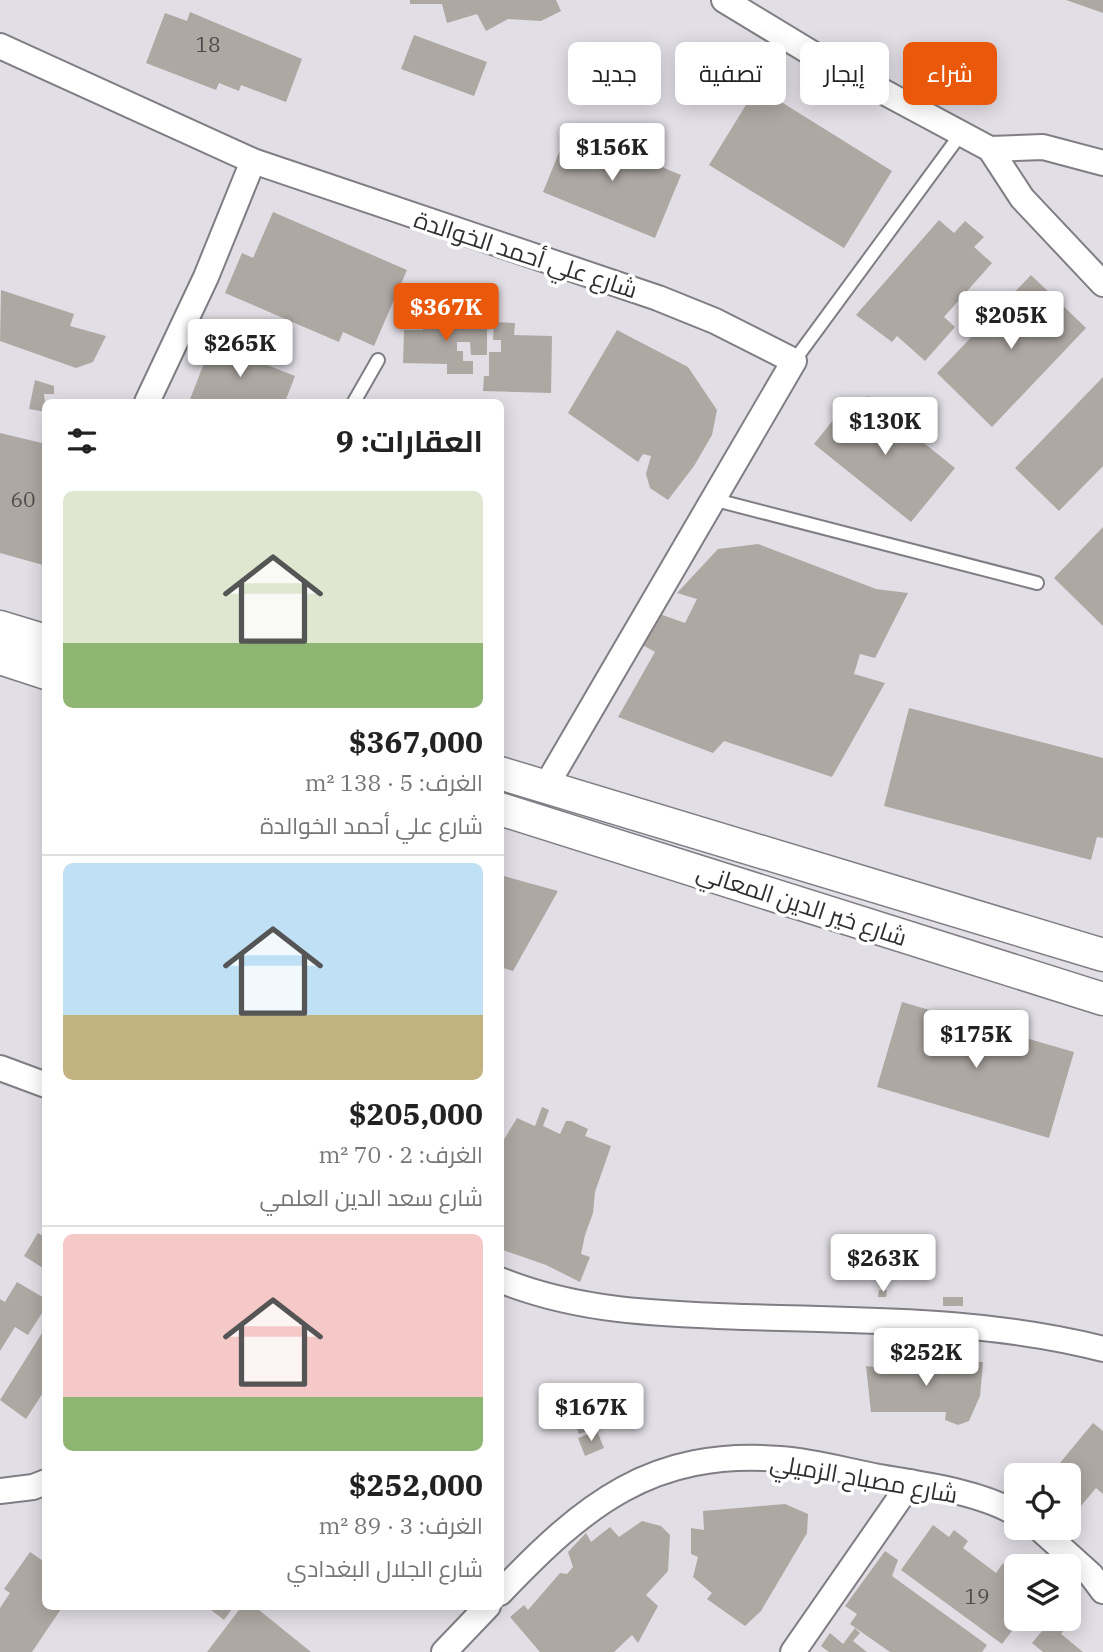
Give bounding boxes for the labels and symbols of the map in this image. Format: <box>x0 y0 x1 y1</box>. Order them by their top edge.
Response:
house number: 18 <box>195 30 221 58</box>
pin: $156K <box>563 124 661 183</box>
street label: شارع علي أحمد الخوالدة <box>409 203 642 309</box>
pin: $367K <box>397 284 495 343</box>
pin: $205K <box>962 292 1060 351</box>
pin: $265K <box>191 320 289 379</box>
pin: $130K <box>836 398 934 457</box>
house number: 60 <box>10 485 36 513</box>
street label: شارع خير الدين المعاني <box>692 855 911 957</box>
pin: $175K <box>927 1010 1025 1070</box>
pin: $263K <box>834 1234 932 1294</box>
pin: $252K <box>877 1328 975 1388</box>
pin: $167K <box>542 1384 640 1443</box>
street label: شارع مصباح الزميلي <box>767 1446 960 1514</box>
house number: 19 <box>964 1582 990 1610</box>

